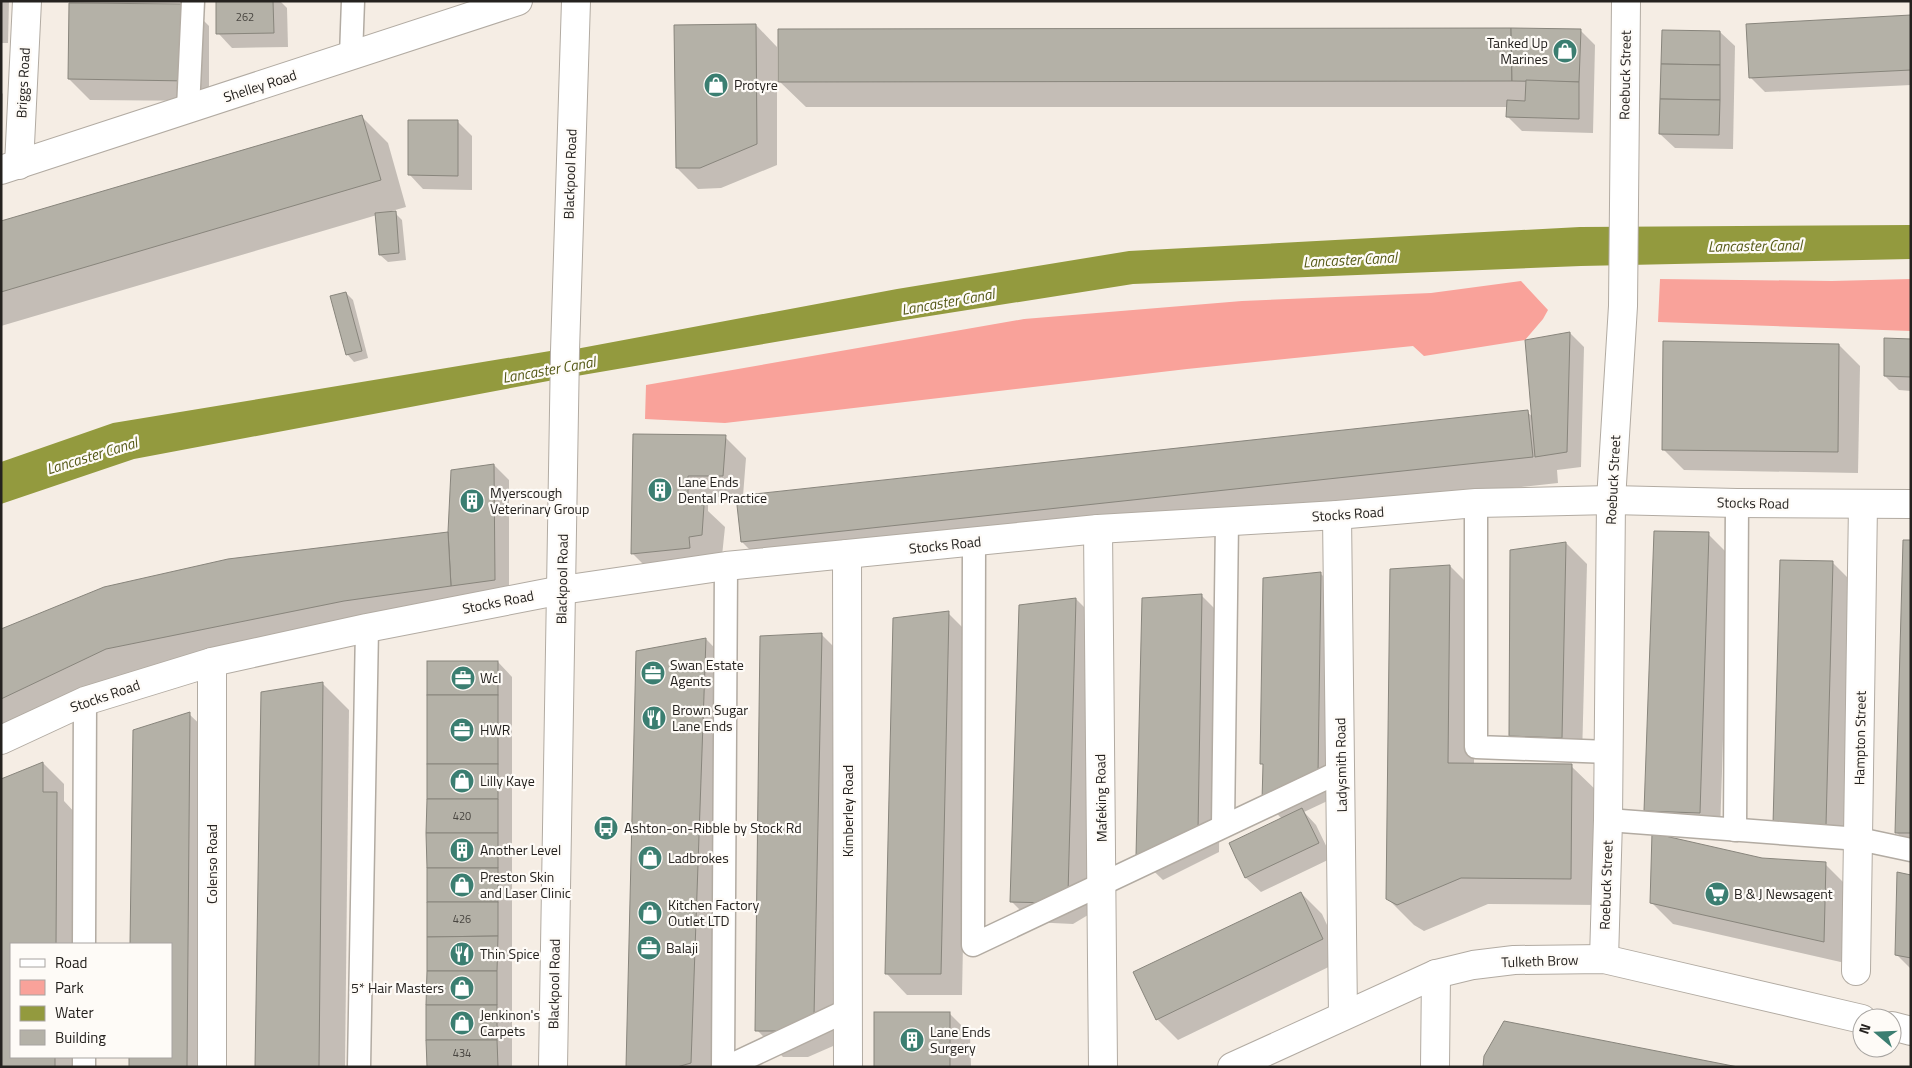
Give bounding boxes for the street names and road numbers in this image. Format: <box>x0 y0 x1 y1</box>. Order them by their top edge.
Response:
street label: Roebuck Street <box>1613 30 1636 120</box>
street label: Briggs Road <box>10 47 35 119</box>
street label: Shelley Road <box>221 64 299 107</box>
street label: Blackpool Road <box>557 128 582 220</box>
street label: Roebuck Street <box>1600 435 1625 525</box>
street label: Stocks Road <box>1717 491 1789 514</box>
street label: Stocks Road <box>1311 500 1385 527</box>
street label: Stocks Road <box>908 530 982 559</box>
street label: Blackpool Road <box>550 534 573 624</box>
street label: Stocks Road <box>460 584 535 619</box>
street label: Stocks Road <box>67 674 143 717</box>
street label: Hampton Street <box>1848 690 1871 785</box>
street label: Ladysmith Road <box>1329 717 1352 813</box>
street label: Mafeking Road <box>1089 754 1112 842</box>
street label: Kimberley Road <box>837 765 858 857</box>
street label: Colenso Road <box>201 824 222 904</box>
street label: Roebuck Street <box>1593 840 1618 930</box>
street label: Blackpool Road <box>542 939 565 1029</box>
street label: Tulketh Brow <box>1501 949 1579 972</box>

